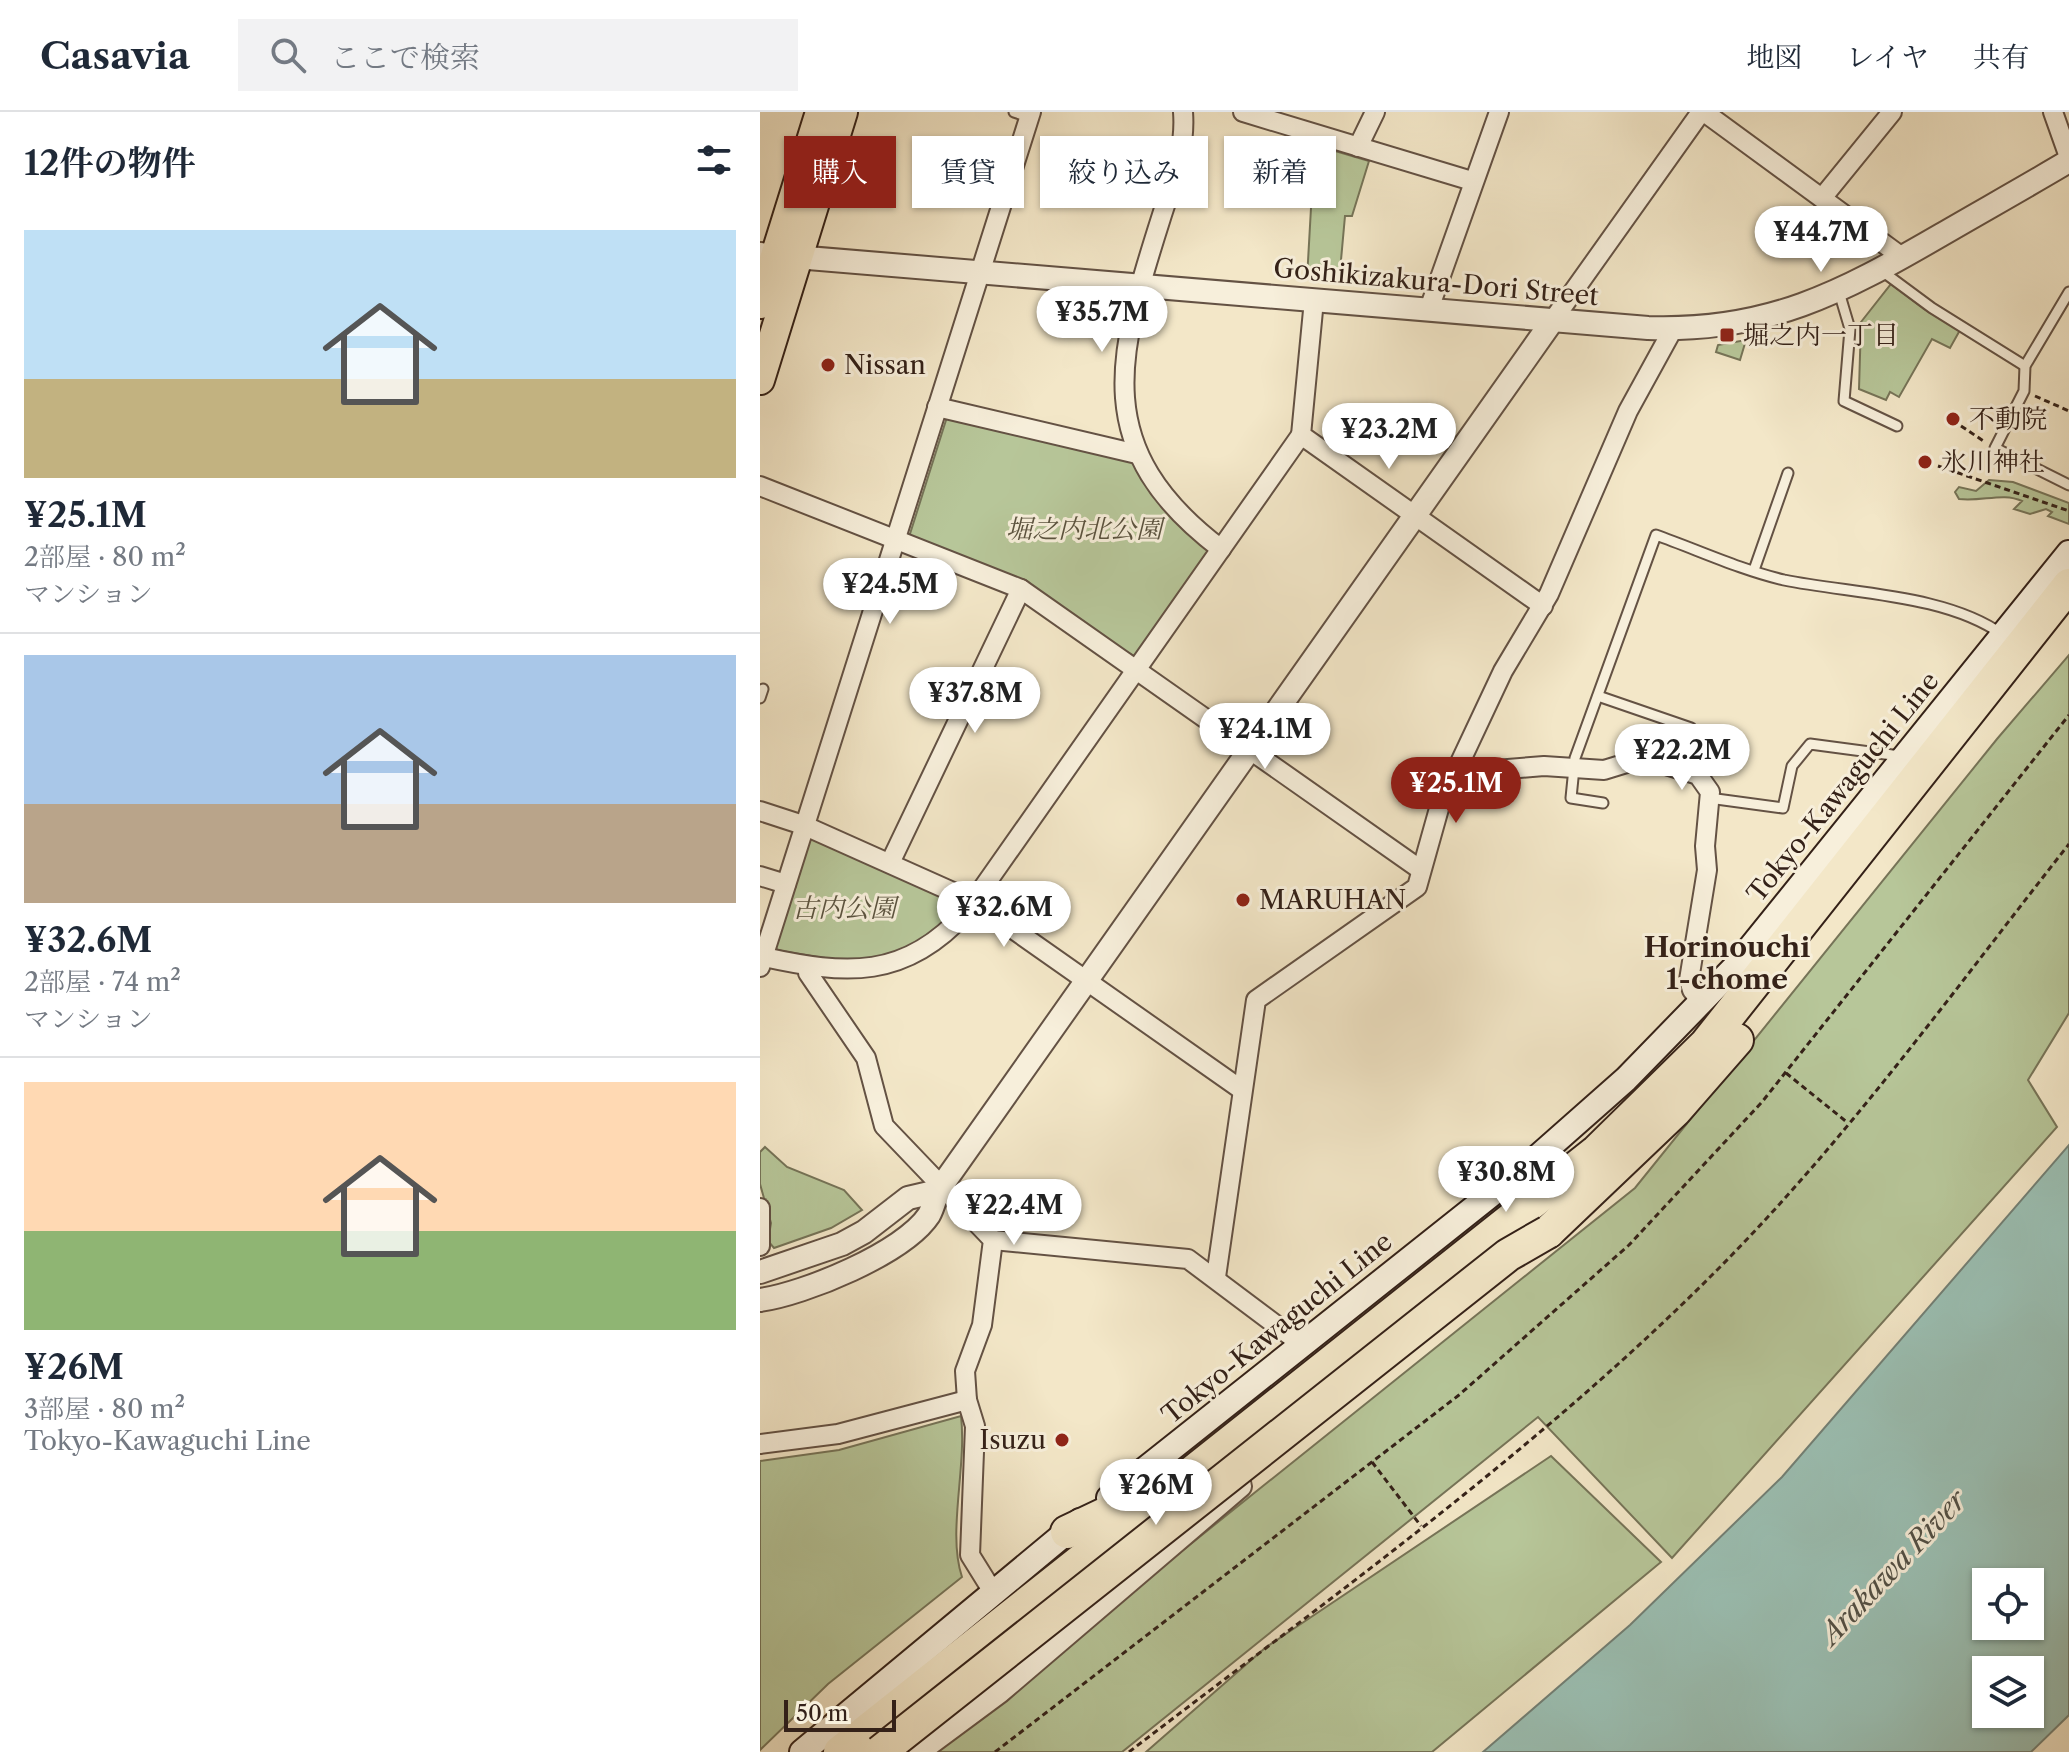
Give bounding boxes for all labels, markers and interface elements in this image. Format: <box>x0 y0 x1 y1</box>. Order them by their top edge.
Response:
search box <box>238 19 798 91</box>
text: Casavia <box>40 32 190 79</box>
icon: search <box>266 33 310 77</box>
text: ここで検索 <box>330 39 480 76</box>
text: 地図 <box>1746 40 1802 74</box>
text: レイヤ <box>1846 40 1929 74</box>
text: 共有 <box>1973 40 2029 74</box>
chip: 購入 <box>784 136 896 208</box>
chip: 賃貸 <box>912 136 1024 208</box>
chip: 絞り込み <box>1040 136 1208 208</box>
chip: 新着 <box>1224 136 1336 208</box>
icon: filters <box>692 138 736 182</box>
text: 12件の物件 <box>24 142 195 184</box>
pin: ¥44.7M <box>1756 206 1886 274</box>
text: ¥44.7M <box>1773 216 1869 248</box>
street label: Goshikizakura-Dori Street <box>1272 252 1601 312</box>
icon: home <box>308 282 452 426</box>
pin: ¥35.7M <box>1037 286 1167 354</box>
text: ¥35.7M <box>1055 296 1149 328</box>
place label: 堀之内一丁目 <box>1743 319 1899 351</box>
marker: 堀之内一丁目 <box>1718 326 1736 344</box>
place label: Nissan <box>844 349 926 381</box>
marker: Nissan <box>819 356 837 374</box>
pin: ¥23.2M <box>1324 403 1454 471</box>
place label: 不動院 <box>1969 403 2047 435</box>
marker: 不動院 <box>1944 410 1962 428</box>
text: ¥23.2M <box>1340 413 1438 445</box>
place label: 氷川神社 <box>1941 446 2045 478</box>
marker: 氷川神社 <box>1916 453 1934 471</box>
text: ¥25.1M <box>24 494 147 536</box>
park label: 堀之内北公園 <box>1006 513 1166 545</box>
text: 2部屋 · 80 m² <box>24 541 186 573</box>
pin: ¥24.5M <box>825 558 955 626</box>
text: ¥24.5M <box>841 568 939 600</box>
text: マンション <box>24 578 153 610</box>
street label: Tokyo-Kawaguchi Line <box>1740 665 1946 909</box>
pin: ¥37.8M <box>910 667 1040 735</box>
text: ¥37.8M <box>927 677 1023 709</box>
pin: ¥24.1M <box>1200 703 1330 771</box>
icon: home <box>308 707 452 851</box>
text: ¥24.1M <box>1217 713 1313 745</box>
pin: ¥22.2M <box>1617 724 1747 792</box>
text: ¥22.2M <box>1633 734 1731 766</box>
pin: ¥25.1M <box>1391 757 1521 825</box>
text: ¥25.1M <box>1409 767 1503 799</box>
pin: ¥32.6M <box>939 881 1069 949</box>
place label: MARUHAN <box>1259 884 1406 916</box>
text: ¥32.6M <box>955 891 1053 923</box>
marker: MARUHAN <box>1234 891 1252 909</box>
park label: 古内公園 <box>792 892 900 924</box>
text: ¥32.6M <box>24 919 152 961</box>
district label: Horinouchi 1-chome <box>1644 930 1810 996</box>
text: 2部屋 · 74 m² <box>24 966 181 998</box>
text: マンション <box>24 1003 153 1035</box>
icon: home <box>308 1134 452 1278</box>
pin: ¥30.8M <box>1441 1146 1571 1214</box>
text: ¥30.8M <box>1456 1156 1556 1188</box>
pin: ¥22.4M <box>949 1179 1079 1247</box>
text: ¥22.4M <box>965 1189 1063 1221</box>
street label: Tokyo-Kawaguchi Line <box>1155 1225 1399 1431</box>
text: ¥26M <box>24 1346 124 1388</box>
text: 3部屋 · 80 m² <box>24 1393 185 1425</box>
place label: Isuzu <box>980 1424 1046 1456</box>
text: Tokyo-Kawaguchi Line <box>24 1425 311 1457</box>
marker: Isuzu <box>1053 1431 1071 1449</box>
pin: ¥26M <box>1109 1459 1203 1527</box>
text: ¥26M <box>1118 1469 1194 1501</box>
water label: Arakawa River <box>1810 1482 1974 1654</box>
map controls <box>1972 1568 2044 1728</box>
button: locate <box>1972 1568 2044 1640</box>
button: layers <box>1972 1656 2044 1728</box>
scale bar <box>784 1696 896 1732</box>
text: 50 m <box>796 1700 848 1727</box>

